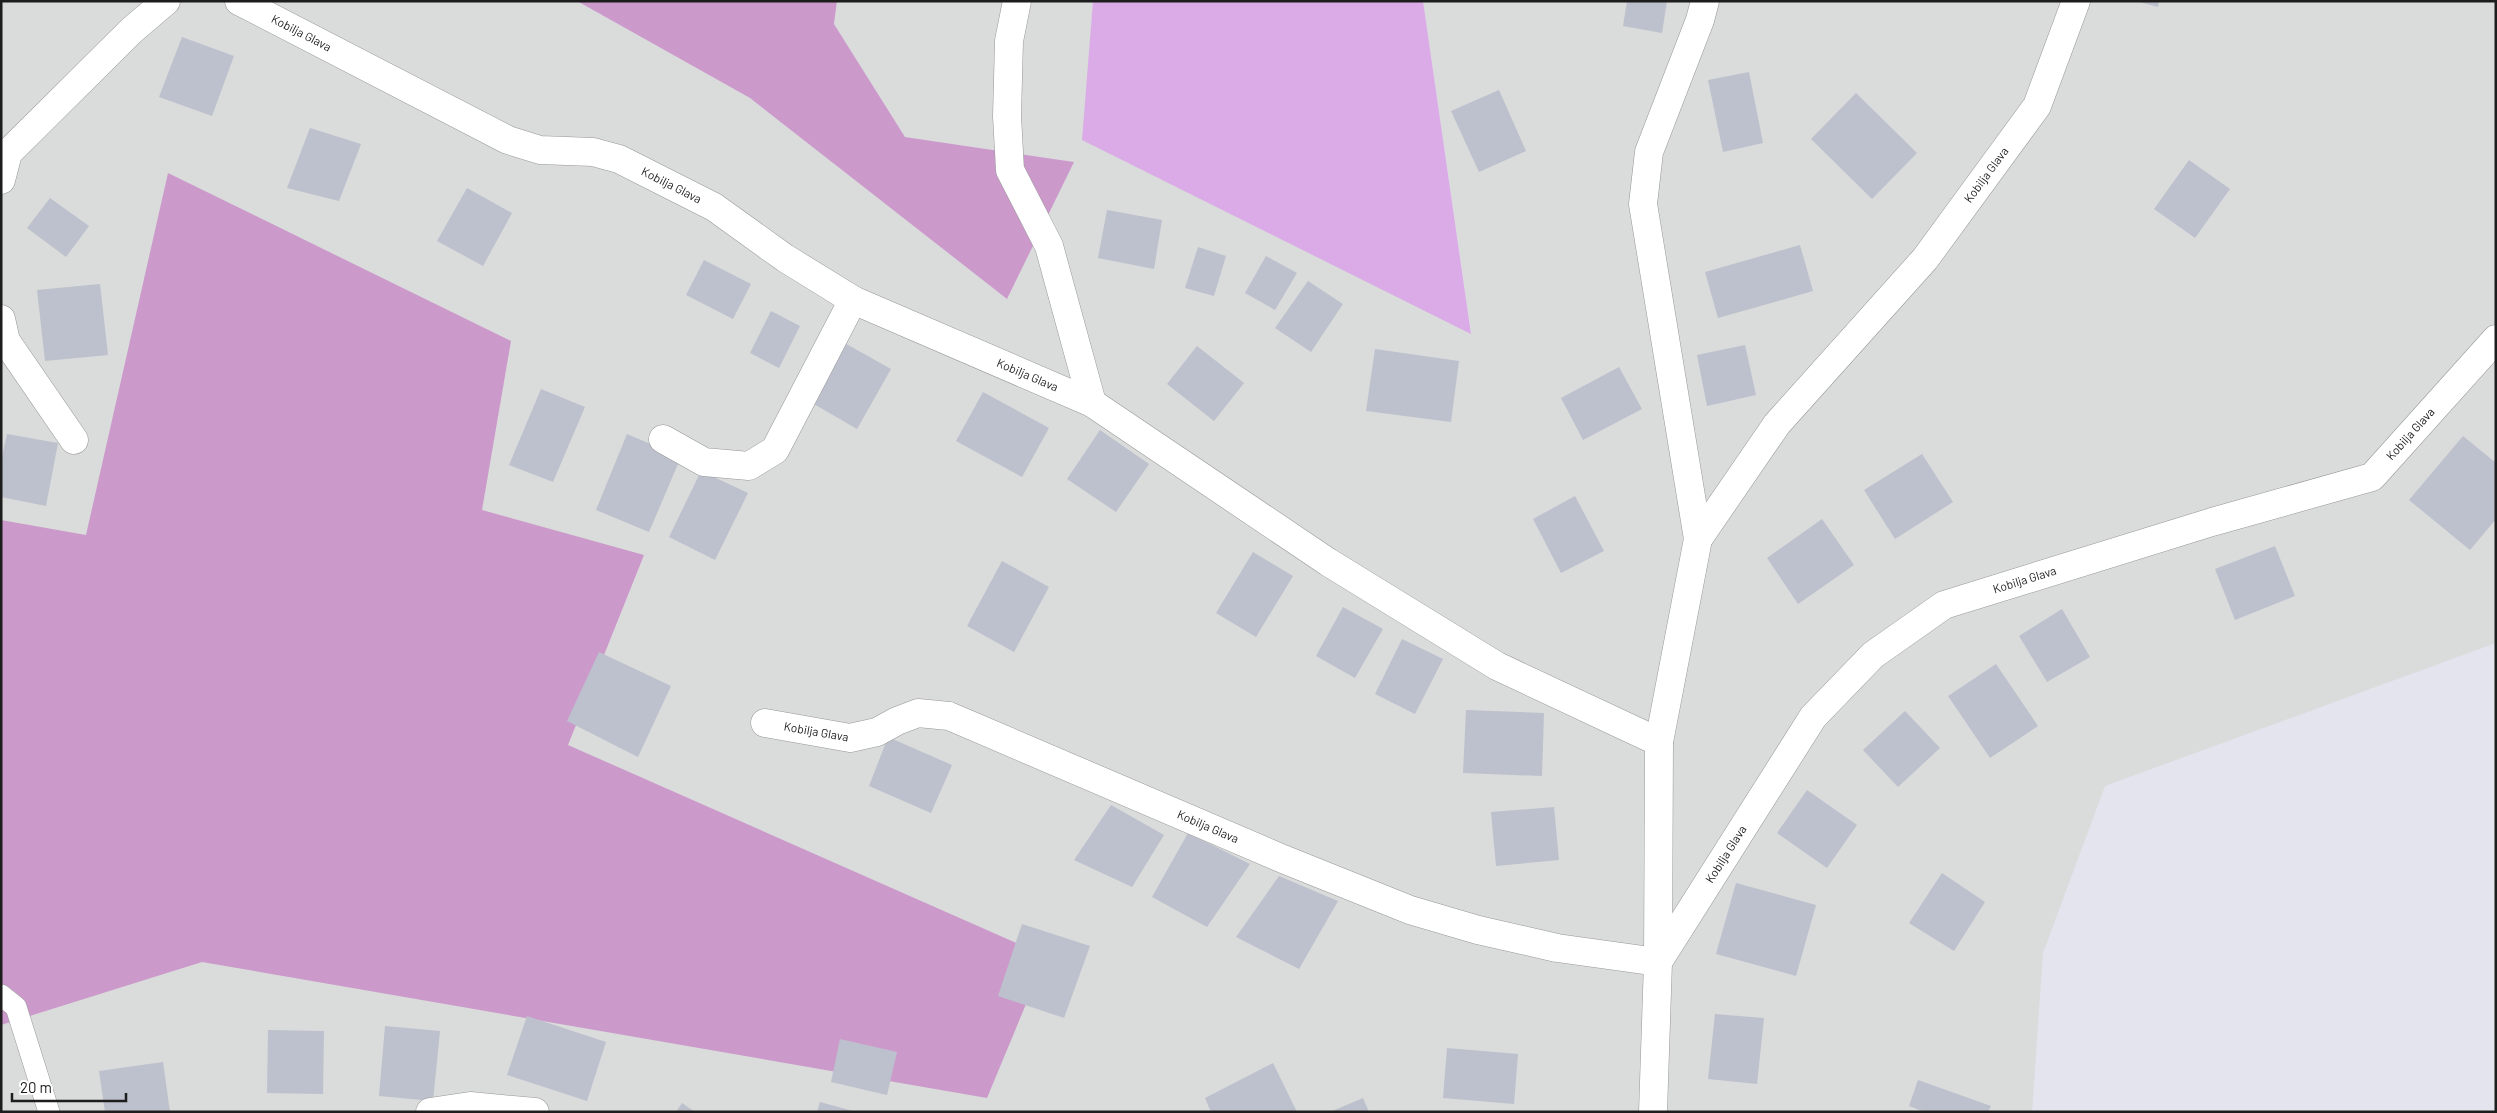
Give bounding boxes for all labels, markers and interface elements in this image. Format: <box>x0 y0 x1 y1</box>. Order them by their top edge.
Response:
street label: Kobilja Glava <box>269 11 334 53</box>
street label: Kobilja Glava <box>1961 144 2011 205</box>
street label: Kobilja Glava <box>639 164 704 206</box>
street label: Kobilja Glava <box>995 355 1061 394</box>
street label: Kobilja Glava <box>2383 404 2437 462</box>
street label: Kobilja Glava <box>1991 563 2058 595</box>
street label: Kobilja Glava <box>783 718 850 744</box>
street label: Kobilja Glava <box>1175 807 1241 845</box>
street label: Kobilja Glava <box>1702 822 1749 885</box>
scale bar <box>12 1070 126 1102</box>
text: 20 m <box>20 1078 52 1096</box>

